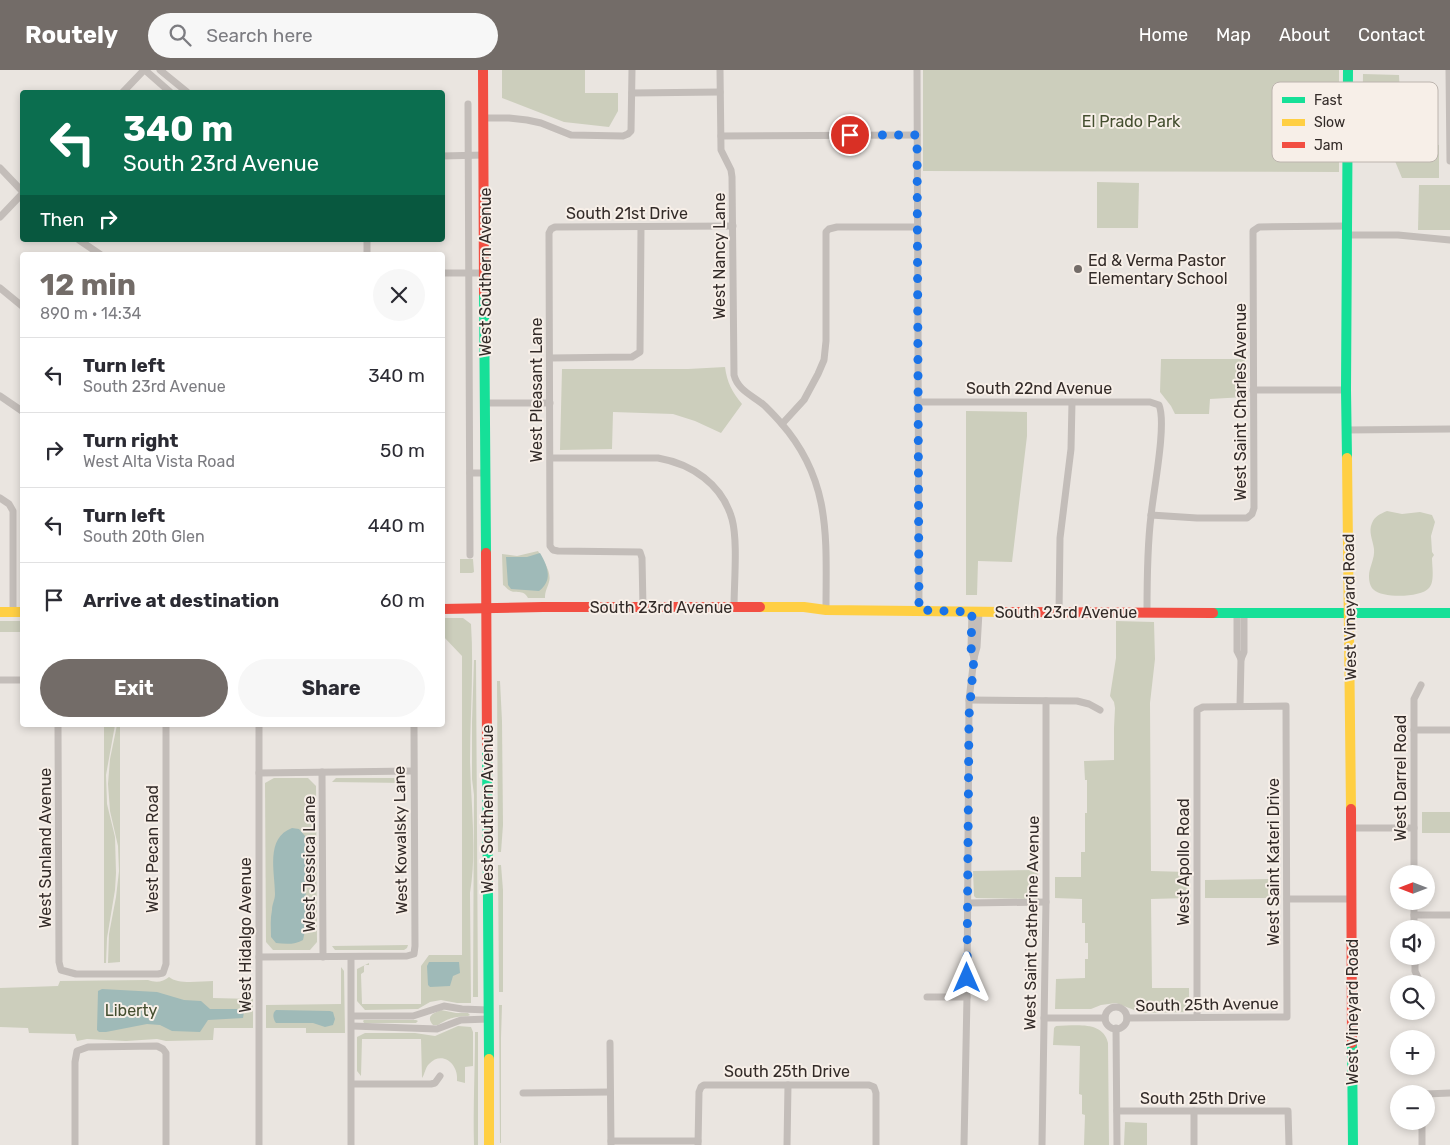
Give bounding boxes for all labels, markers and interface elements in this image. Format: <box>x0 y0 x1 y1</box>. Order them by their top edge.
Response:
search box <box>148 13 498 58</box>
text: Routely <box>25 21 118 49</box>
icon: search <box>166 21 194 49</box>
text: Search here <box>206 24 313 47</box>
text: Home <box>1139 24 1188 46</box>
text: Map <box>1216 24 1251 46</box>
text: About <box>1279 24 1330 46</box>
text: Contact <box>1358 24 1425 46</box>
legend <box>1272 82 1438 162</box>
text: Fast <box>1314 92 1343 109</box>
text: 340 m <box>123 108 233 150</box>
icon: left <box>40 110 105 175</box>
park label: El Prado Park <box>1082 112 1181 131</box>
pin <box>829 114 871 156</box>
text: Slow <box>1314 114 1345 131</box>
icon: arrive <box>836 121 864 149</box>
text: Jam <box>1314 137 1343 154</box>
text: South 23rd Avenue <box>123 150 319 177</box>
street label: West Southern Avenue <box>476 188 495 356</box>
street label: West Nancy Lane <box>710 193 729 319</box>
street label: South 21st Drive <box>566 204 688 223</box>
icon: right <box>94 205 122 233</box>
text: Then <box>40 208 84 231</box>
place label: Ed & Verma Pastor Elementary School <box>1088 251 1228 288</box>
marker: Ed & Verma Pastor Elementary School <box>1072 263 1084 275</box>
text: 12 min <box>40 267 136 303</box>
button: close <box>373 269 425 321</box>
street label: West Saint Charles Avenue <box>1231 303 1250 501</box>
text: 890 m · 14:34 <box>40 304 142 323</box>
street label: West Pleasant Lane <box>527 317 546 462</box>
text: Turn left <box>83 354 165 377</box>
icon: left <box>40 361 68 389</box>
text: 340 m <box>368 364 425 387</box>
text: South 23rd Avenue <box>83 377 226 396</box>
street label: South 22nd Avenue <box>966 379 1112 398</box>
text: Turn right <box>83 429 178 452</box>
icon: right <box>40 436 68 464</box>
text: 50 m <box>380 439 425 462</box>
text: West Alta Vista Road <box>83 452 235 471</box>
text: Turn left <box>83 504 165 527</box>
icon: left <box>40 511 68 539</box>
text: 440 m <box>368 514 425 537</box>
text: South 20th Glen <box>83 527 205 546</box>
street label: West Vineyard Road <box>1339 534 1360 680</box>
icon: arrive <box>40 586 68 614</box>
text: Arrive at destination <box>83 589 279 612</box>
text: 60 m <box>380 589 425 612</box>
street label: South 23rd Avenue <box>590 598 732 617</box>
street label: South 23rd Avenue <box>995 603 1137 622</box>
button: Exit <box>40 659 228 717</box>
button: Share <box>238 659 425 717</box>
street label: West Darrel Road <box>1391 715 1410 841</box>
street label: West Southern Avenue <box>478 725 497 893</box>
street label: West Kowalsky Lane <box>390 766 411 914</box>
street label: West Sunland Avenue <box>36 768 55 928</box>
street label: West Saint Kateri Drive <box>1264 778 1283 946</box>
street label: West Pecan Road <box>143 785 162 913</box>
street label: West Jessica Lane <box>300 795 319 933</box>
street label: West Apollo Road <box>1174 798 1193 926</box>
street label: West Saint Catherine Avenue <box>1020 815 1043 1031</box>
street label: West Hidalgo Avenue <box>236 857 255 1013</box>
north arrow <box>1390 865 1435 910</box>
map controls <box>1390 865 1435 1130</box>
button: sound <box>1390 920 1435 965</box>
street label: West Vineyard Road <box>1343 939 1362 1085</box>
position arrow <box>940 951 992 1003</box>
button: search <box>1390 975 1435 1020</box>
street label: South 25th Avenue <box>1135 994 1279 1015</box>
park label: Liberty <box>105 1001 157 1020</box>
button: + <box>1390 1030 1435 1075</box>
street label: South 25th Drive <box>724 1062 850 1081</box>
button: − <box>1390 1085 1435 1130</box>
street label: South 25th Drive <box>1140 1089 1266 1108</box>

